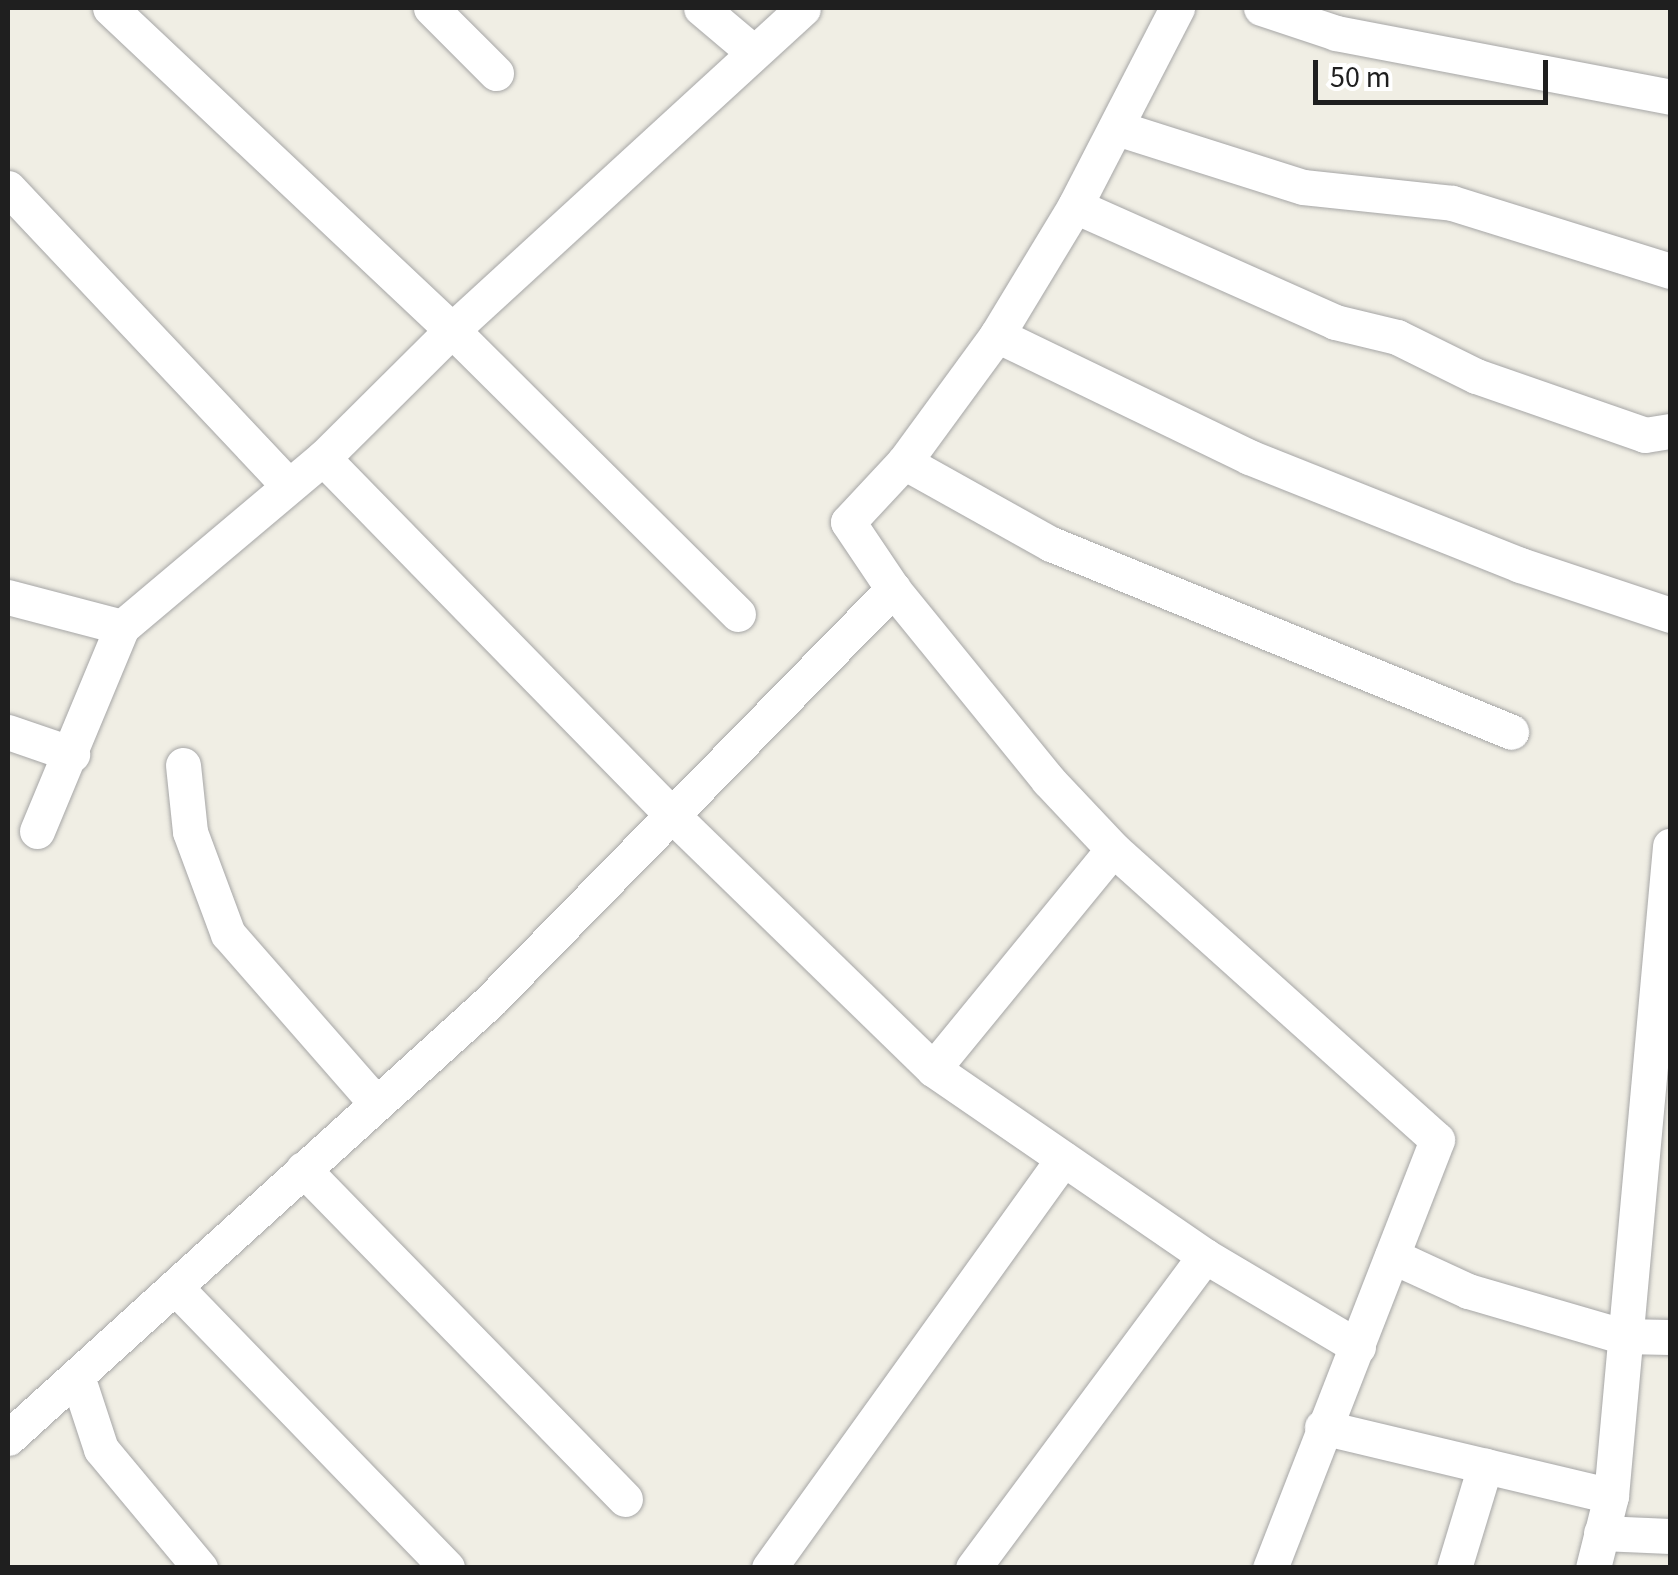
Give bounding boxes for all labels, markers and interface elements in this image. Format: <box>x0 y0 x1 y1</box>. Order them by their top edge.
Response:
scale bar <box>1318 40 1553 102</box>
text: 50 m <box>1330 56 1391 99</box>

